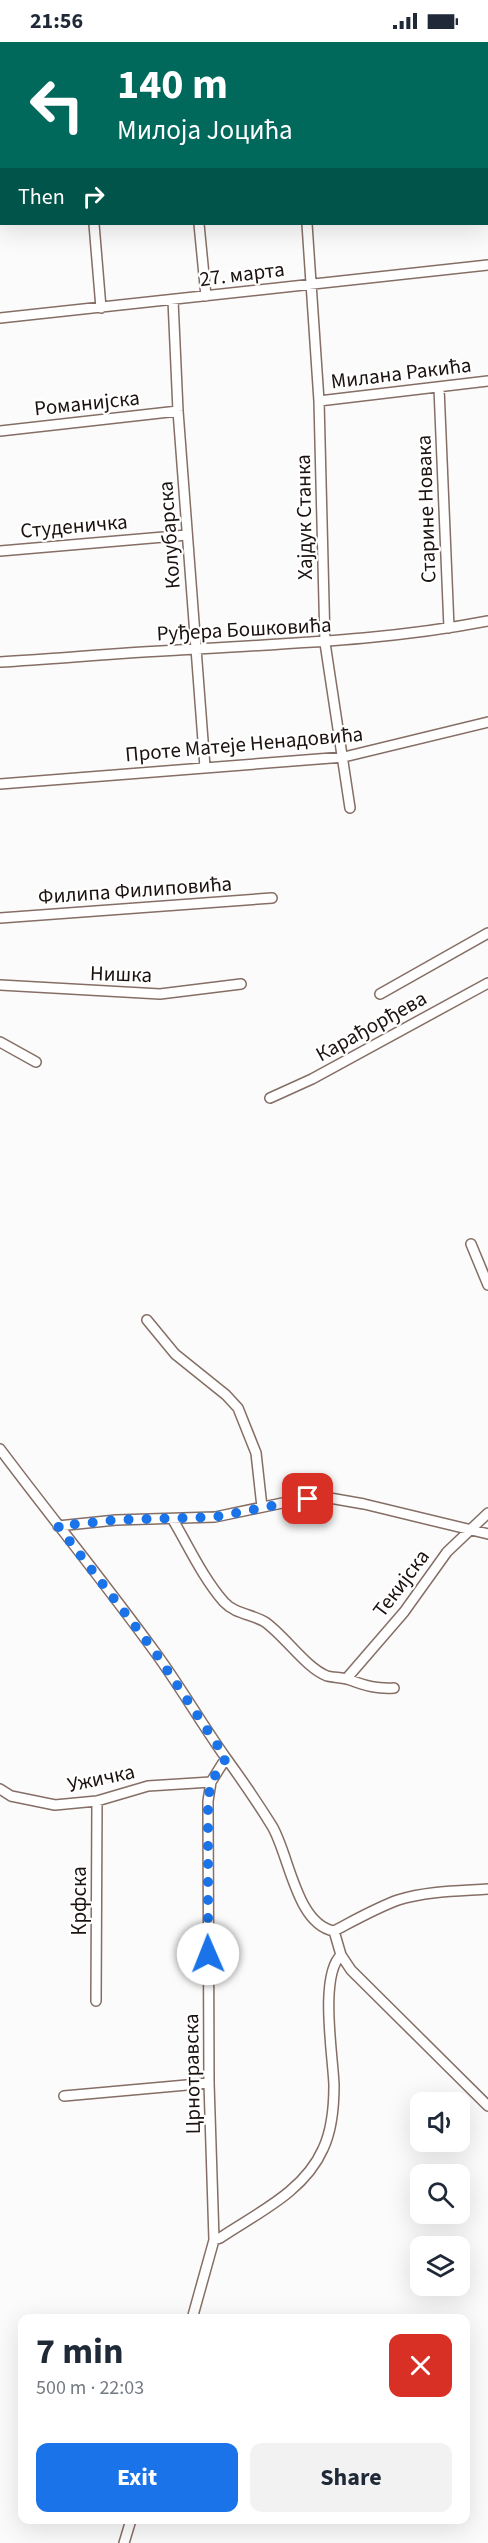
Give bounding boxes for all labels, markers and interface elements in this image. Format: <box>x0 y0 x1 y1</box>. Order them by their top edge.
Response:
text: 21:56 <box>30 5 83 37</box>
text: 140 m <box>117 55 228 115</box>
icon: left <box>18 66 96 144</box>
text: Милоја Јоцића <box>117 111 293 150</box>
icon: right <box>77 180 110 213</box>
text: Then <box>18 181 65 213</box>
street label: 27. марта <box>198 254 286 294</box>
street label: Милана Ракића <box>329 350 473 396</box>
street label: Романијска <box>33 383 141 423</box>
street label: Старине Новака <box>408 434 444 584</box>
street label: Хајдук Станка <box>288 454 320 580</box>
street label: Колубарска <box>150 480 188 590</box>
street label: Студеничка <box>19 506 129 546</box>
street label: Руђера Бошковића <box>156 609 332 649</box>
street label: Проте Матеје Ненадовића <box>124 719 364 769</box>
street label: Филипа Филиповића <box>37 868 233 912</box>
street label: Нишка <box>89 958 153 990</box>
street label: Карађорђева <box>310 983 432 1069</box>
pin <box>282 1473 333 1524</box>
icon: arrive <box>291 1482 324 1515</box>
street label: Текијска <box>366 1543 436 1623</box>
street label: Ужичка <box>65 1756 137 1800</box>
street label: Крфска <box>64 1866 94 1936</box>
position arrow <box>176 1922 240 1986</box>
street label: Црнотравска <box>176 2013 208 2135</box>
map controls <box>410 2092 470 2296</box>
button: sound <box>410 2092 470 2152</box>
button: search <box>410 2164 470 2224</box>
button: layers <box>410 2236 470 2296</box>
text: 7 min <box>36 2326 124 2377</box>
button: close <box>389 2334 452 2397</box>
text: 500 m · 22:03 <box>36 2374 144 2402</box>
button: Exit <box>36 2443 238 2512</box>
button: Share <box>250 2443 452 2512</box>

